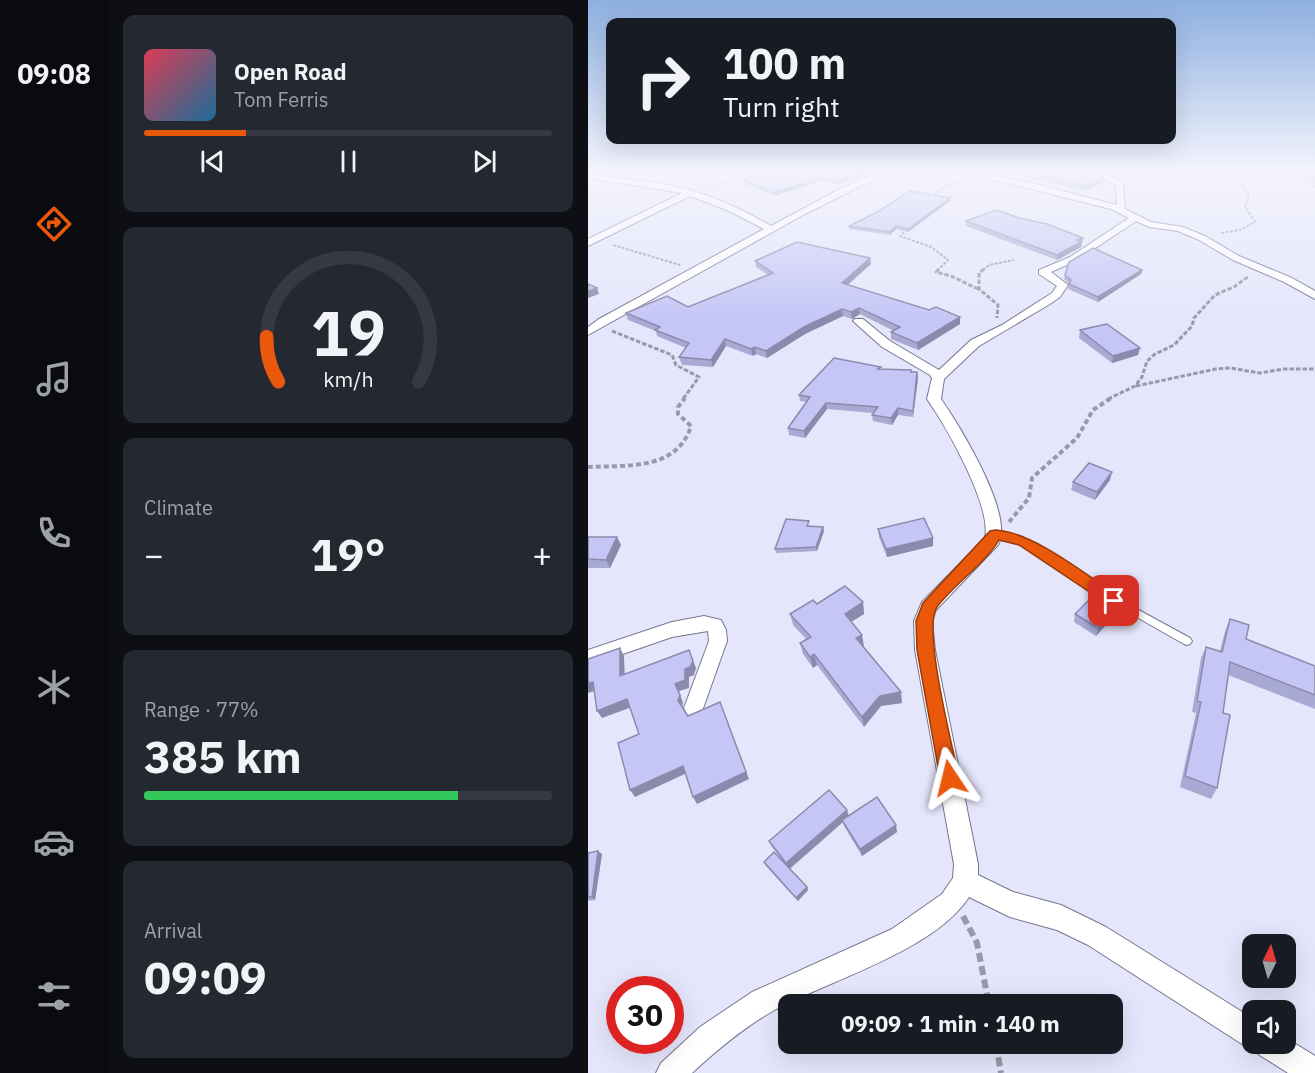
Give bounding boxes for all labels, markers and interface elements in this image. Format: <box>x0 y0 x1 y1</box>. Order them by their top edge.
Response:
text: 100 m <box>723 36 846 91</box>
icon: right <box>624 42 702 120</box>
text: 09:08 <box>17 56 91 91</box>
text: Open Road <box>234 57 347 86</box>
text: Tom Ferris <box>234 86 329 113</box>
text: Turn right <box>723 89 840 124</box>
icon: previous <box>196 145 229 178</box>
icon: pause <box>332 145 365 178</box>
icon: next <box>468 145 501 178</box>
icon: directions <box>33 203 75 245</box>
text: 19 <box>311 292 385 373</box>
icon: music <box>33 358 75 400</box>
text: km/h <box>323 365 373 393</box>
text: Climate <box>144 494 213 521</box>
icon: phone <box>33 512 75 554</box>
text: 19° <box>310 525 386 583</box>
text: − <box>144 533 164 576</box>
text: + <box>532 533 552 576</box>
pin <box>1088 575 1139 626</box>
icon: arrive <box>1097 584 1130 617</box>
icon: climate <box>33 666 75 708</box>
text: Range · 77% <box>144 696 259 723</box>
text: 385 km <box>144 727 302 785</box>
position arrow <box>918 746 982 810</box>
icon: car <box>33 821 75 863</box>
text: Arrival <box>144 917 202 944</box>
north arrow <box>1242 934 1296 988</box>
map controls <box>1242 934 1296 1054</box>
text: 09:09 <box>144 948 267 1006</box>
icon: filters <box>33 975 75 1017</box>
speed limit sign: 30 <box>606 976 684 1054</box>
button: sound <box>1242 1000 1296 1054</box>
text: 09:09 · 1 min · 140 m <box>841 1009 1060 1038</box>

